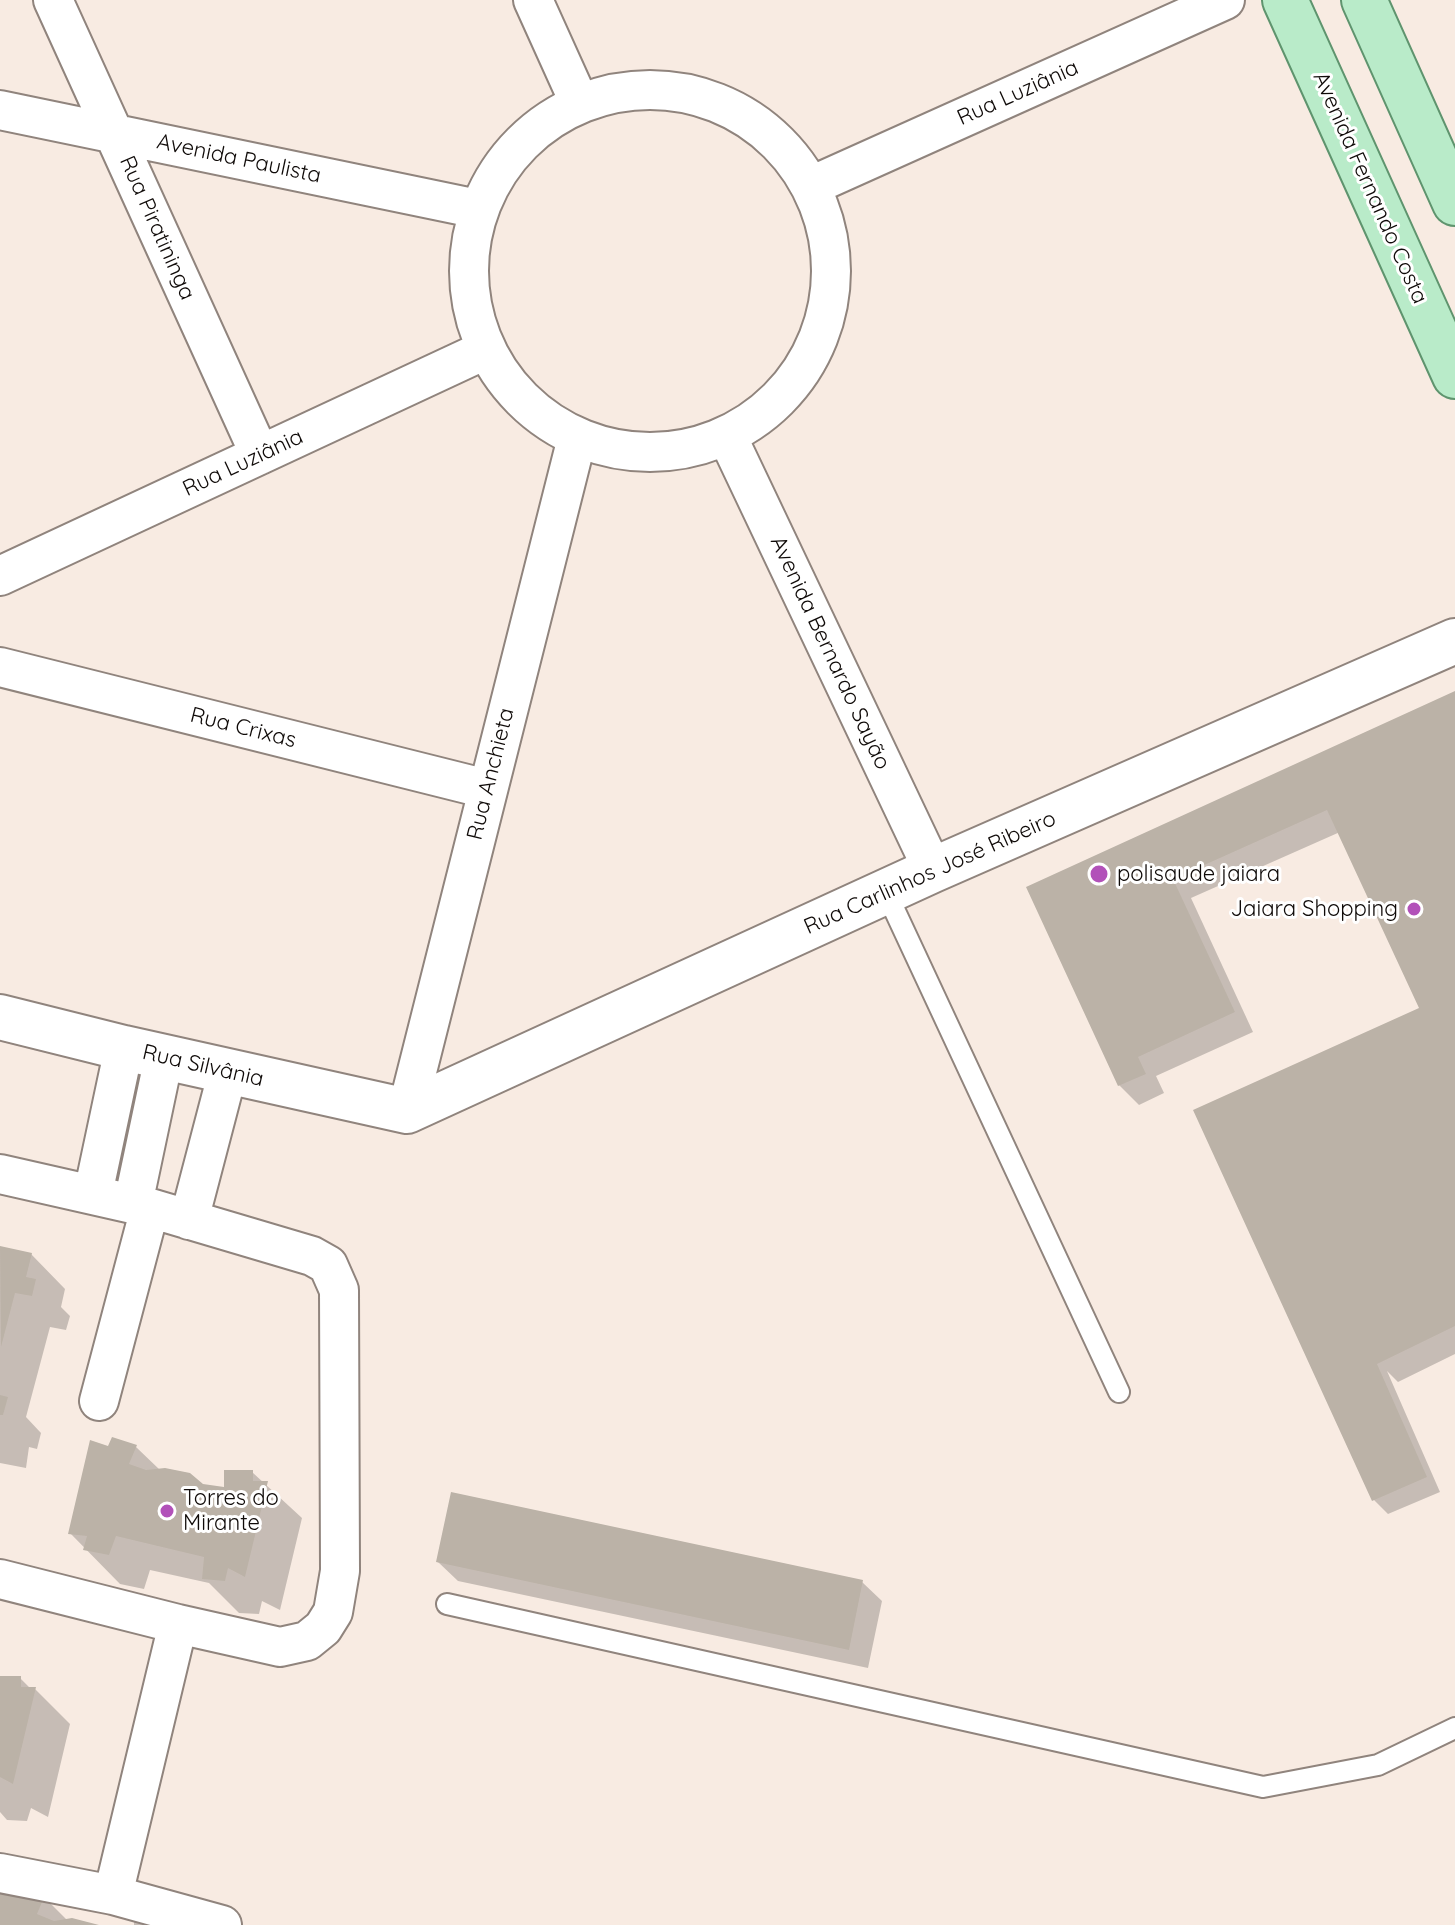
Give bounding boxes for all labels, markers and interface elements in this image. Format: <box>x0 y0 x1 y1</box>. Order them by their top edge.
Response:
street label: Rua Luziânia <box>953 55 1083 131</box>
street label: Avenida Fernando Costa <box>1307 68 1433 308</box>
street label: Avenida Paulista <box>154 129 324 189</box>
street label: Rua Piratininga <box>113 152 201 304</box>
street label: Rua Luziânia <box>179 424 307 502</box>
street label: Avenida Bernardo Sayão <box>764 532 896 774</box>
street label: Rua Crixas <box>187 702 299 754</box>
street label: Rua Anchieta <box>462 705 520 843</box>
street label: Rua Carlinhos José Ribeiro <box>800 805 1060 941</box>
place label: polisaude jaiara <box>1117 861 1280 887</box>
marker: polisaude jaiara <box>1088 863 1110 885</box>
place label: Jaiara Shopping <box>1231 896 1398 922</box>
marker: Jaiara Shopping <box>1405 900 1423 918</box>
street label: Rua Silvânia <box>140 1039 266 1093</box>
place label: Torres do Mirante <box>183 1485 279 1536</box>
marker: Torres do Mirante <box>158 1502 176 1520</box>

